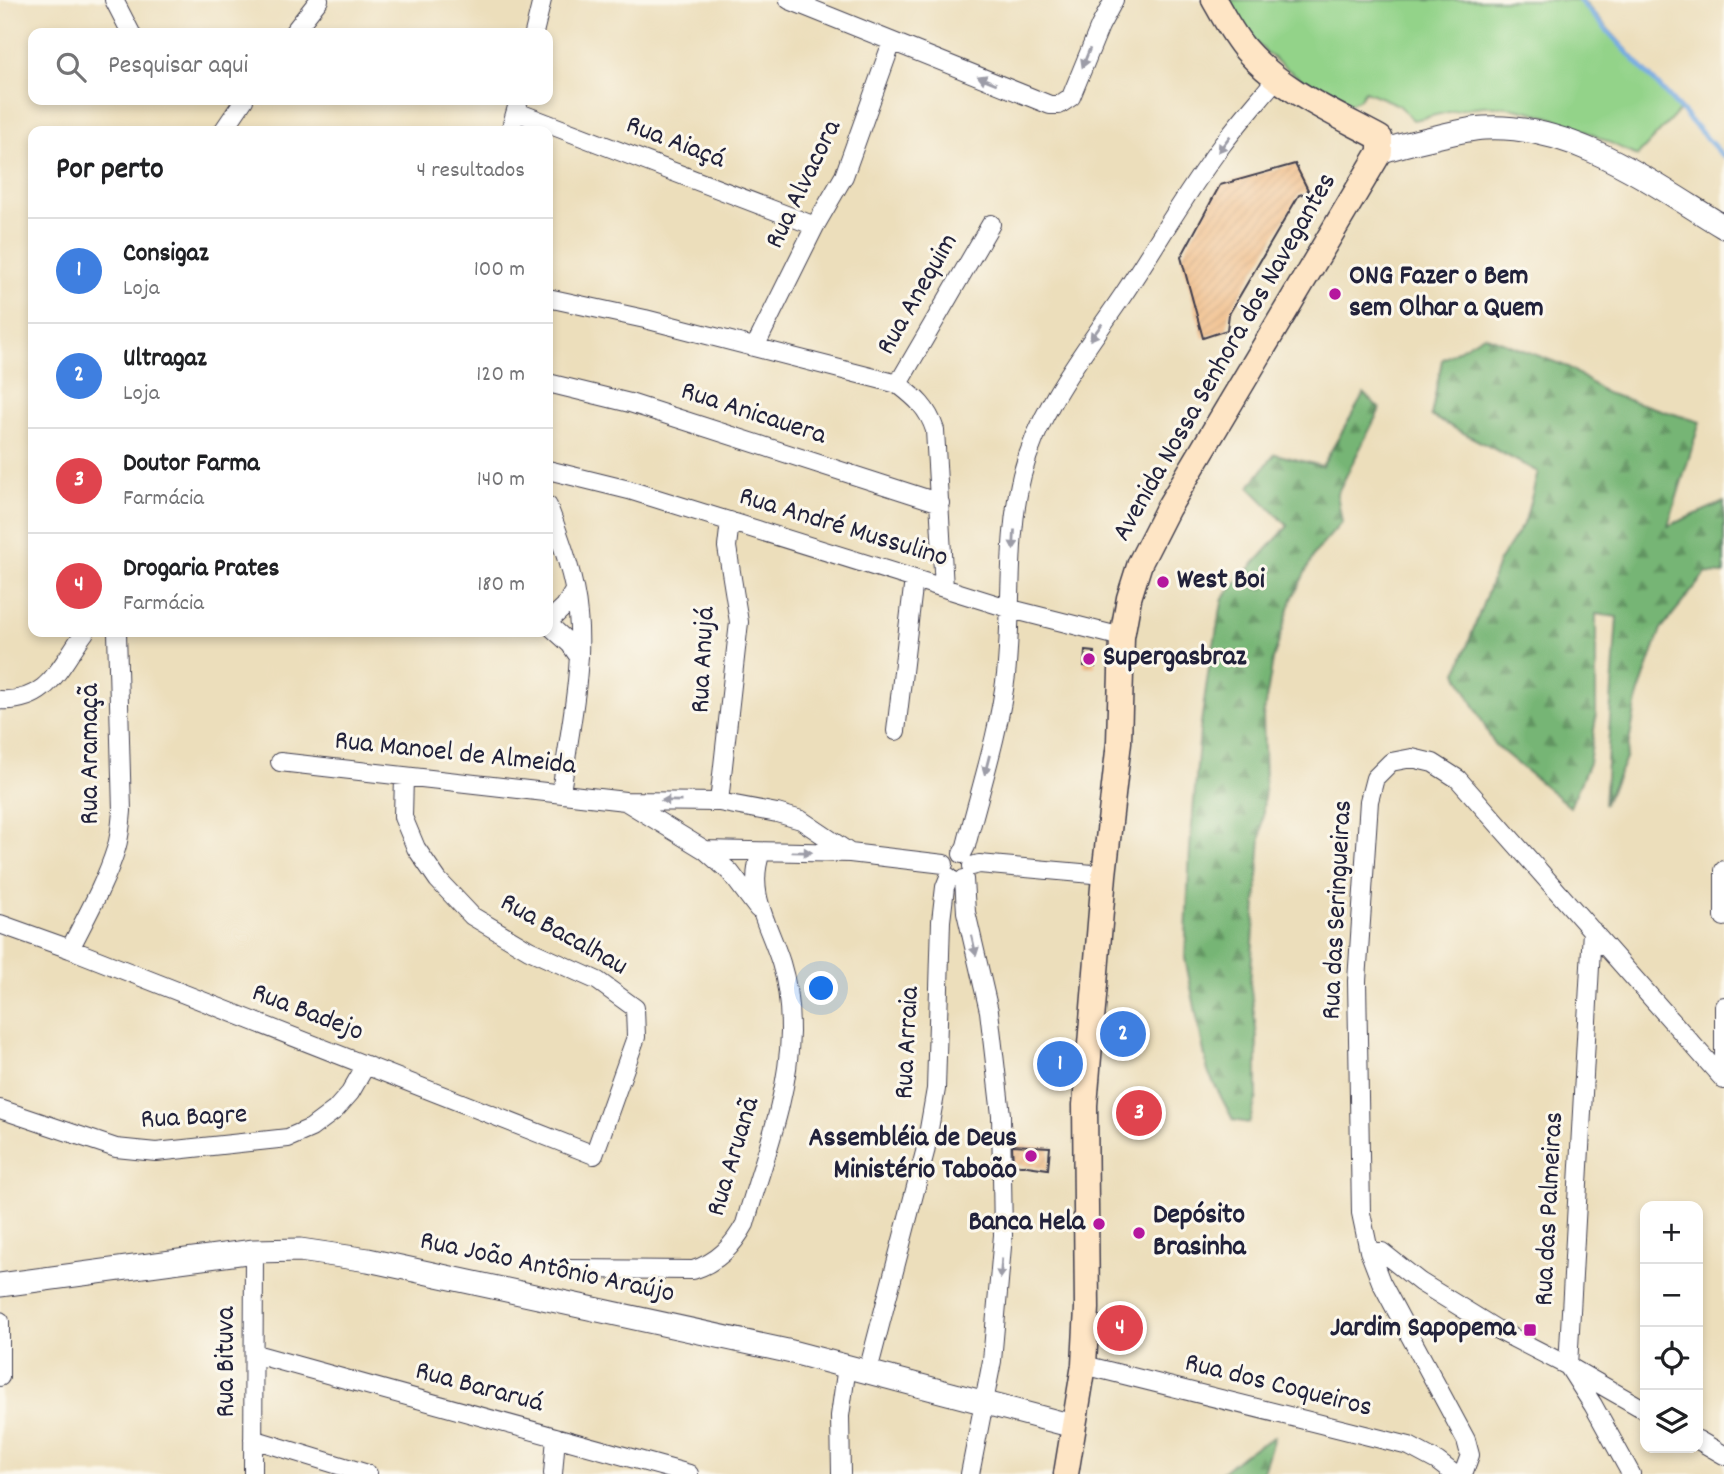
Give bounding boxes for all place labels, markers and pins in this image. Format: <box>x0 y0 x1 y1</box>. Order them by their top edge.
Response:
place label: ONG Fazer o Bem sem Olhar a Quem <box>1349 258 1544 330</box>
marker: ONG Fazer o Bem sem Olhar a Quem <box>1327 286 1343 302</box>
place label: West Boi <box>1177 562 1265 602</box>
marker: West Boi <box>1155 574 1171 590</box>
place label: Supergasbraz <box>1103 639 1247 679</box>
marker: Supergasbraz <box>1081 651 1097 667</box>
pin: 2 <box>1100 1008 1146 1060</box>
pin: 1 <box>1037 1038 1083 1090</box>
pin: 3 <box>1116 1087 1162 1139</box>
place label: Assembléia de Deus Ministério Taboão <box>809 1120 1017 1192</box>
marker: Assembléia de Deus Ministério Taboão <box>1023 1148 1039 1164</box>
place label: Depósito Brasinha <box>1153 1197 1246 1269</box>
place label: Banca Hela <box>968 1204 1086 1244</box>
marker: Banca Hela <box>1091 1216 1107 1232</box>
marker: Depósito Brasinha <box>1131 1225 1147 1241</box>
pin: 4 <box>1097 1302 1143 1354</box>
place label: Jardim Sapopema <box>1330 1310 1517 1350</box>
marker: Jardim Sapopema <box>1522 1322 1538 1338</box>

